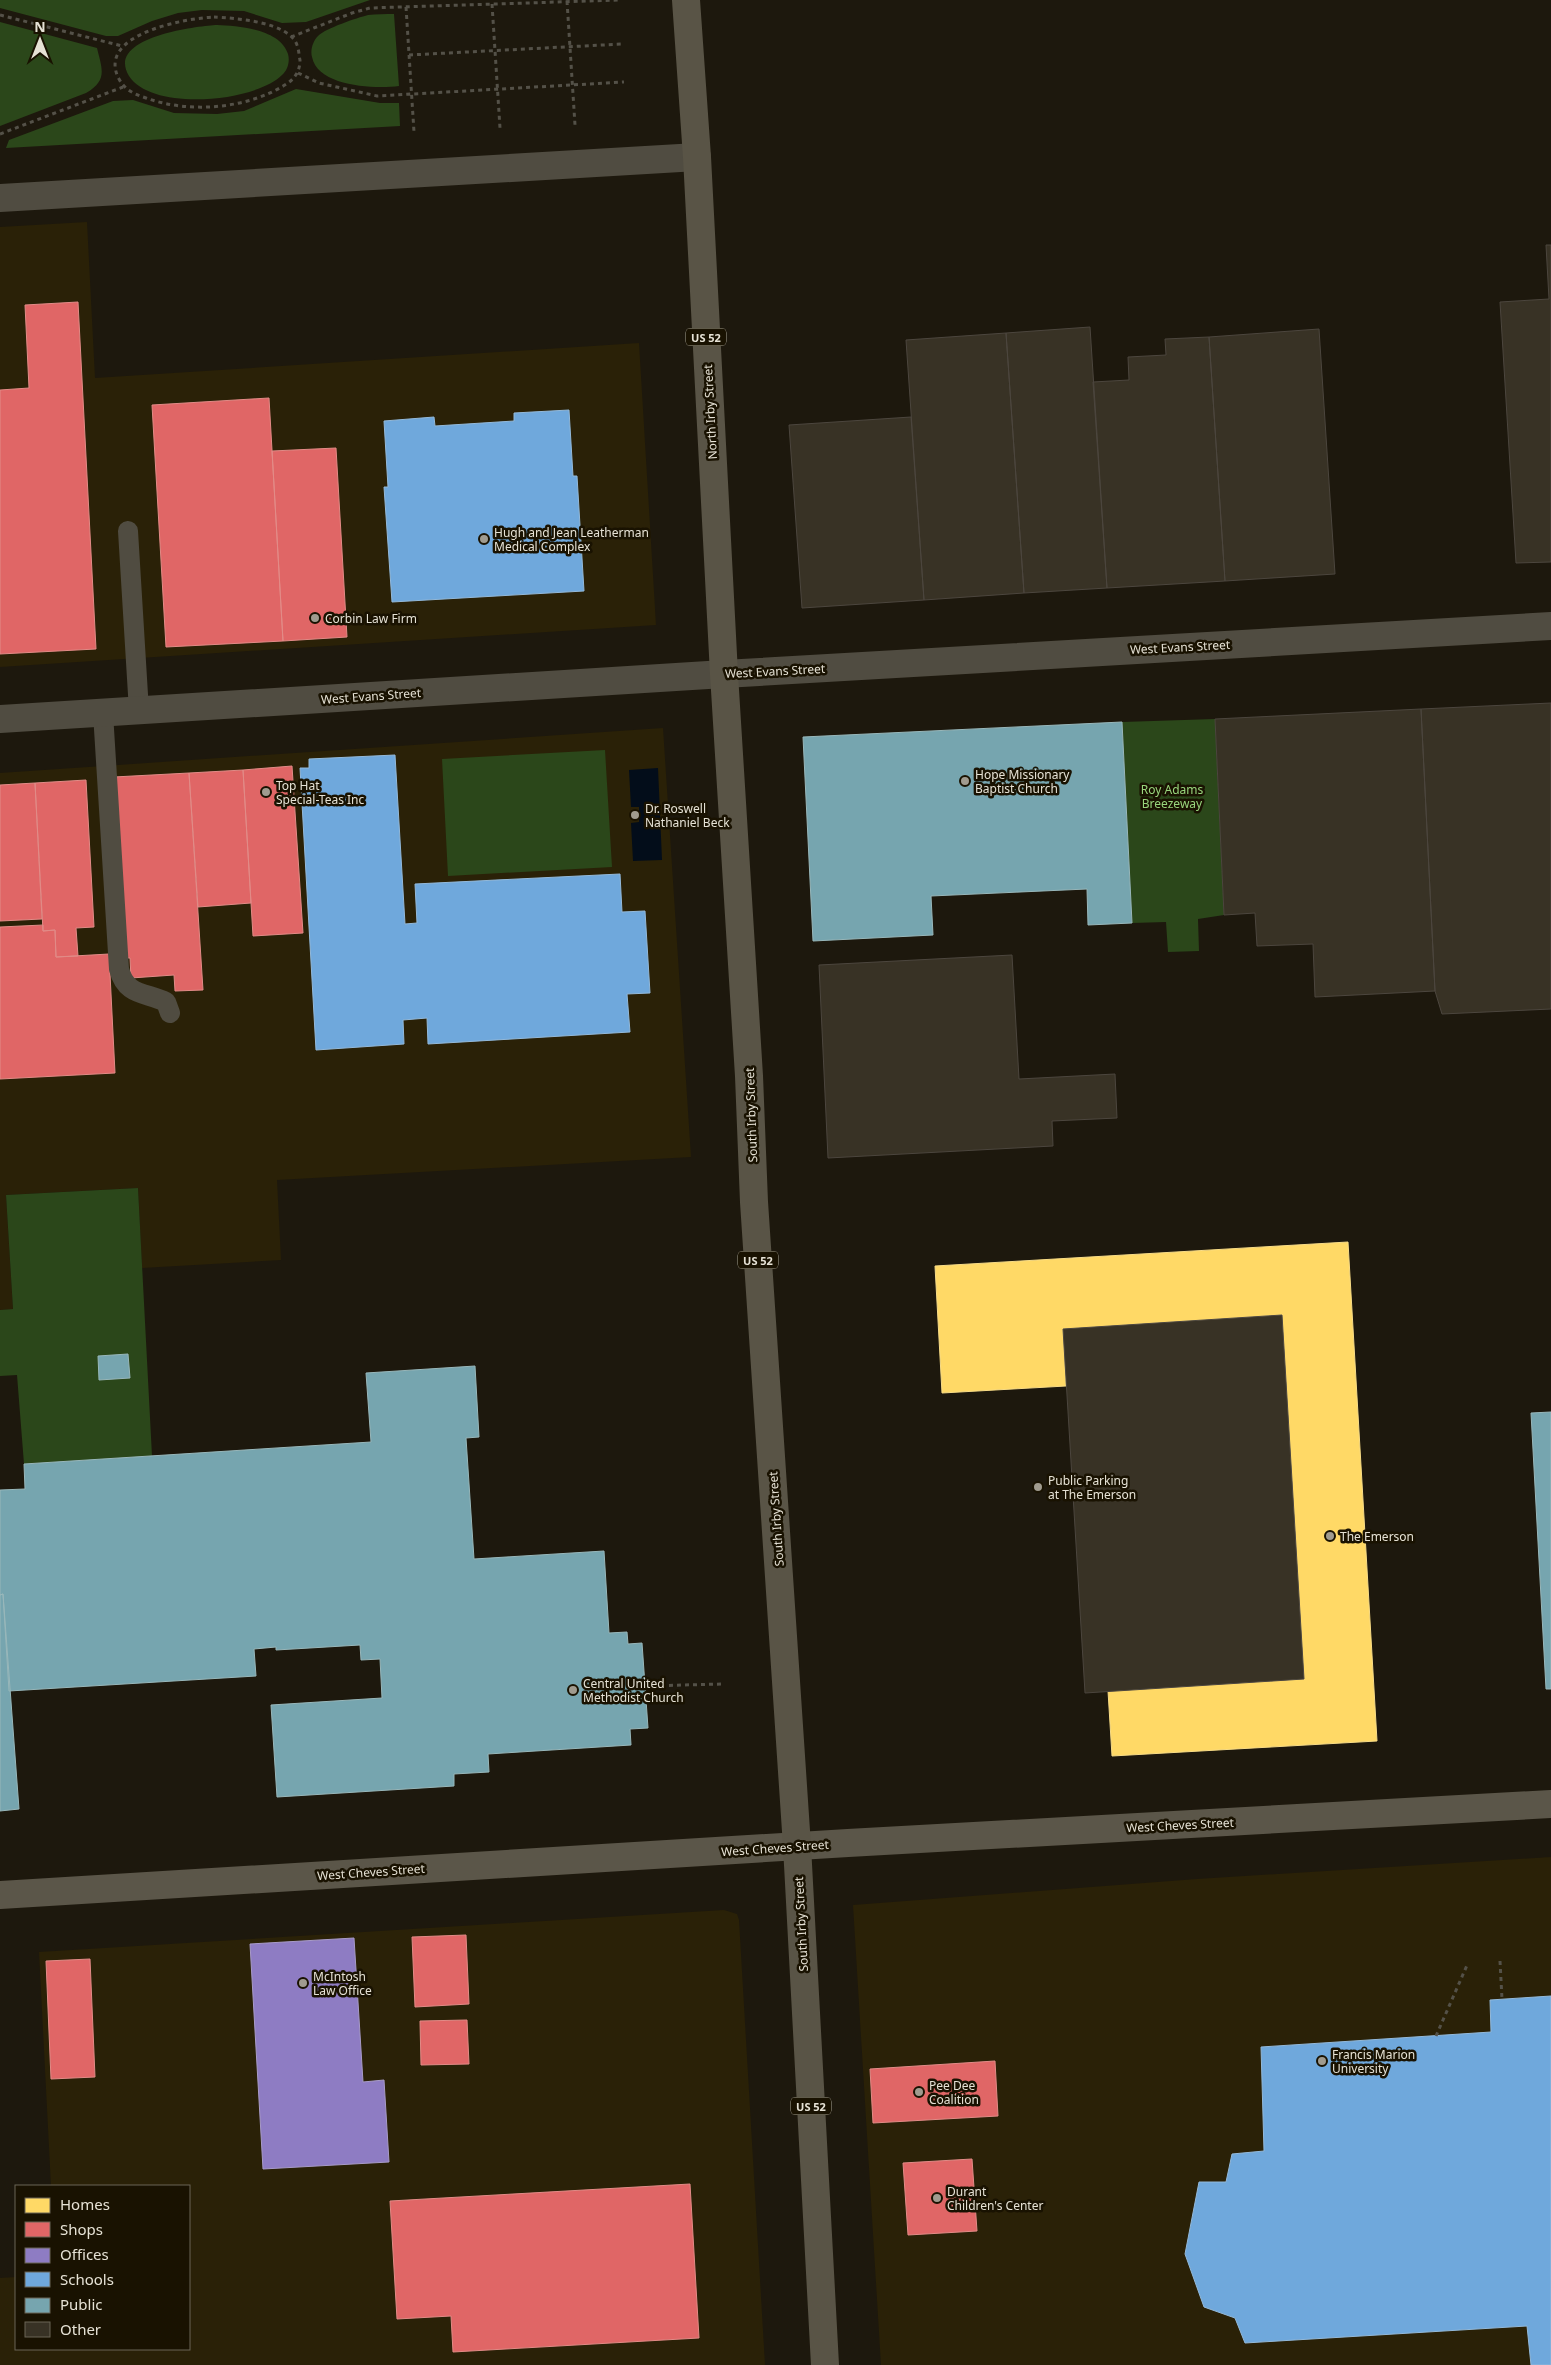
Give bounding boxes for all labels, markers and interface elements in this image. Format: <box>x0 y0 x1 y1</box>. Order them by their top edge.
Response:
north arrow <box>15 15 65 65</box>
text: N <box>34 17 46 36</box>
road number: US 52 <box>686 328 726 346</box>
street label: North Irby Street <box>699 363 721 460</box>
place label: Hugh and Jean Leatherman Medical Complex <box>494 524 649 555</box>
marker: Hugh and Jean Leatherman Medical Complex <box>478 533 490 545</box>
place label: Corbin Law Firm <box>325 610 417 627</box>
marker: Corbin Law Firm <box>309 612 321 624</box>
street label: West Evans Street <box>1130 636 1231 658</box>
street label: West Evans Street <box>725 660 826 682</box>
street label: West Evans Street <box>320 684 422 708</box>
place label: Hope Missionary Baptist Church <box>975 766 1070 797</box>
marker: Hope Missionary Baptist Church <box>959 775 971 787</box>
place label: Top Hat Special-Teas Inc <box>276 777 364 808</box>
park label: Roy Adams Breezeway <box>1141 781 1203 812</box>
marker: Top Hat Special-Teas Inc <box>260 786 272 798</box>
place label: Dr. Roswell Nathaniel Beck <box>645 800 730 831</box>
marker: Dr. Roswell Nathaniel Beck <box>629 809 641 821</box>
street label: South Irby Street <box>741 1067 761 1163</box>
road number: US 52 <box>738 1252 778 1268</box>
street label: South Irby Street <box>764 1470 788 1567</box>
place label: Public Parking at The Emerson <box>1048 1472 1136 1503</box>
marker: Public Parking at The Emerson <box>1032 1481 1044 1493</box>
place label: The Emerson <box>1340 1528 1414 1545</box>
marker: The Emerson <box>1324 1530 1336 1542</box>
place label: Central United Methodist Church <box>583 1675 684 1706</box>
marker: Central United Methodist Church <box>567 1684 579 1696</box>
street label: West Cheves Street <box>1126 1814 1235 1836</box>
street label: West Cheves Street <box>721 1836 830 1860</box>
street label: West Cheves Street <box>317 1860 426 1884</box>
street label: South Irby Street <box>790 1875 812 1972</box>
place label: McIntosh Law Office <box>313 1968 372 1999</box>
marker: McIntosh Law Office <box>297 1977 309 1989</box>
place label: Francis Marion University <box>1332 2046 1415 2077</box>
marker: Francis Marion University <box>1316 2055 1328 2067</box>
place label: Pee Dee Coalition <box>929 2077 979 2108</box>
marker: Pee Dee Coalition <box>913 2086 925 2098</box>
road number: US 52 <box>791 2098 831 2114</box>
place label: Durant Children's Center <box>947 2183 1043 2214</box>
legend <box>15 2185 190 2350</box>
marker: Durant Children's Center <box>931 2192 943 2204</box>
text: Homes <box>60 2194 110 2214</box>
text: Shops <box>60 2219 103 2239</box>
text: Offices <box>60 2244 109 2264</box>
text: Schools <box>60 2269 114 2289</box>
text: Public <box>60 2294 103 2314</box>
text: Other <box>60 2319 101 2339</box>

